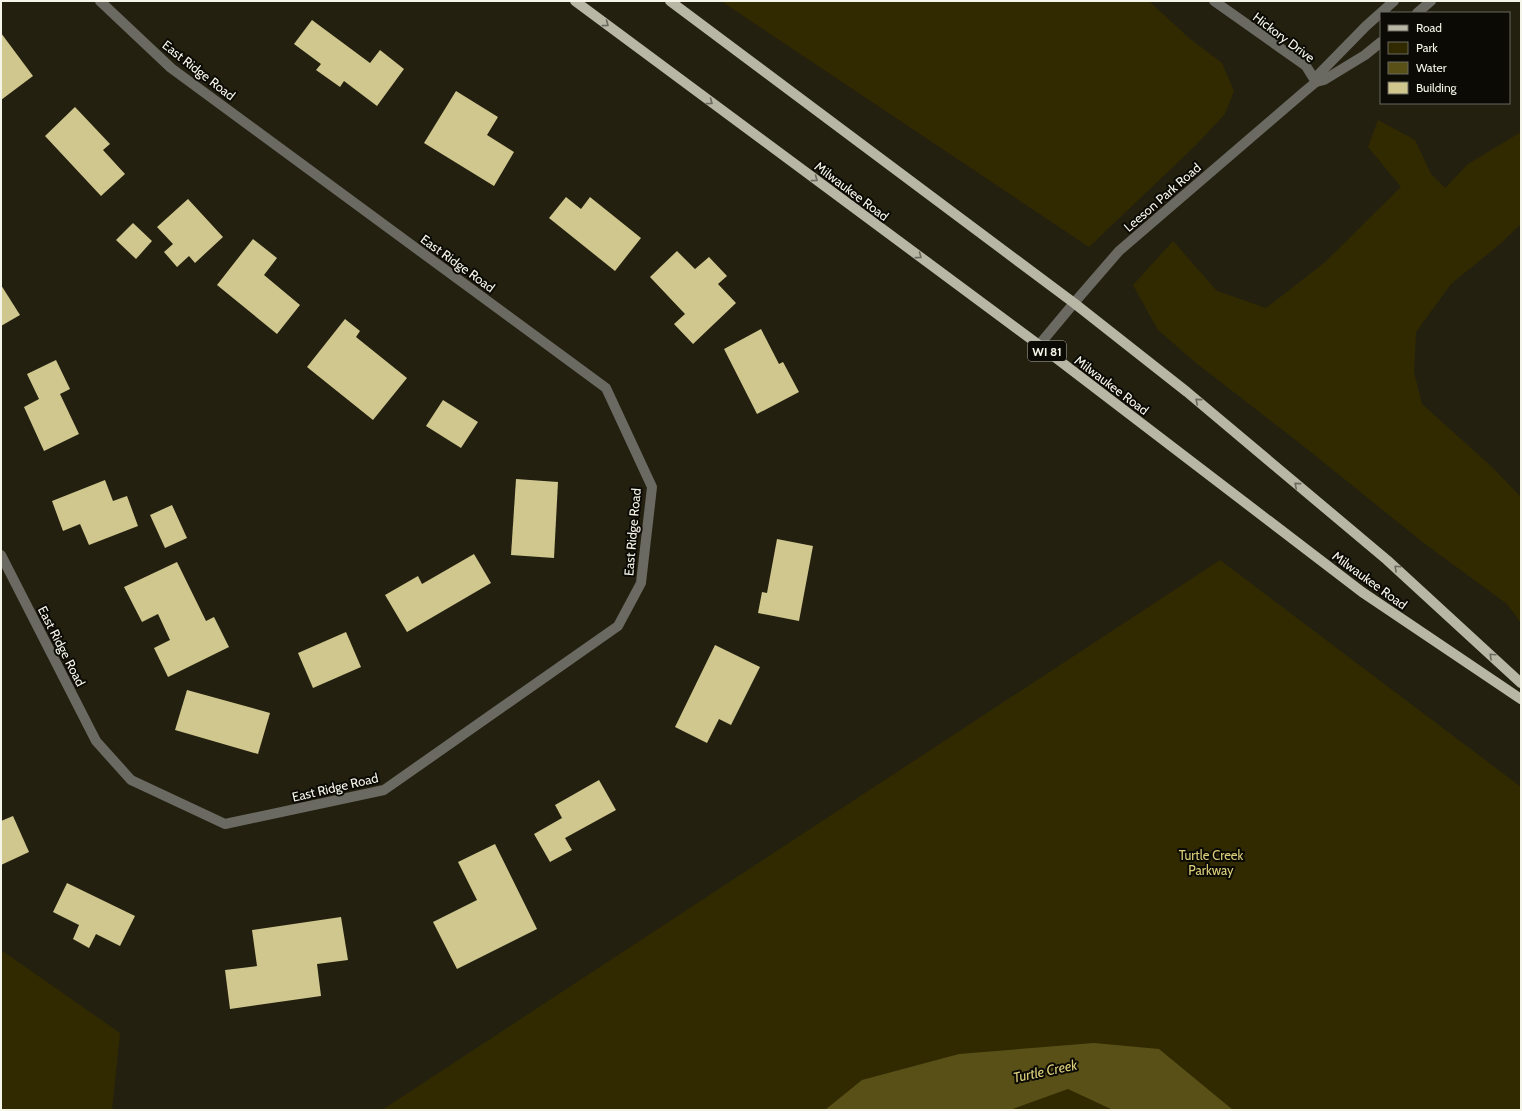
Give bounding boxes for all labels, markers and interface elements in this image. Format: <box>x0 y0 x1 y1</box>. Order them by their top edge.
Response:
street label: Hickory Drive <box>1250 9 1318 66</box>
legend <box>1380 12 1510 104</box>
one-way arrow <box>602 19 609 27</box>
text: Road <box>1416 20 1442 35</box>
street label: East Ridge Road <box>159 37 239 103</box>
text: Park <box>1416 40 1438 55</box>
text: Water <box>1416 60 1447 75</box>
text: Building <box>1416 80 1458 95</box>
one-way arrow <box>706 97 713 104</box>
street label: Milwaukee Road <box>812 158 892 224</box>
street label: Leeson Park Road <box>1120 159 1204 235</box>
one-way arrow <box>810 174 817 181</box>
street label: East Ridge Road <box>418 231 498 295</box>
one-way arrow <box>915 252 922 259</box>
road number: WI 81 <box>1028 341 1066 361</box>
street label: Milwaukee Road <box>1072 352 1152 418</box>
one-way arrow <box>1195 399 1202 406</box>
one-way arrow <box>1295 482 1302 489</box>
street label: East Ridge Road <box>620 487 644 577</box>
street label: Milwaukee Road <box>1329 547 1411 613</box>
one-way arrow <box>1394 566 1402 573</box>
street label: East Ridge Road <box>35 603 89 689</box>
one-way arrow <box>1489 654 1497 661</box>
street label: East Ridge Road <box>290 769 380 805</box>
park label: Turtle Creek Parkway <box>1179 847 1244 878</box>
water label: Turtle Creek <box>1011 1055 1080 1087</box>

